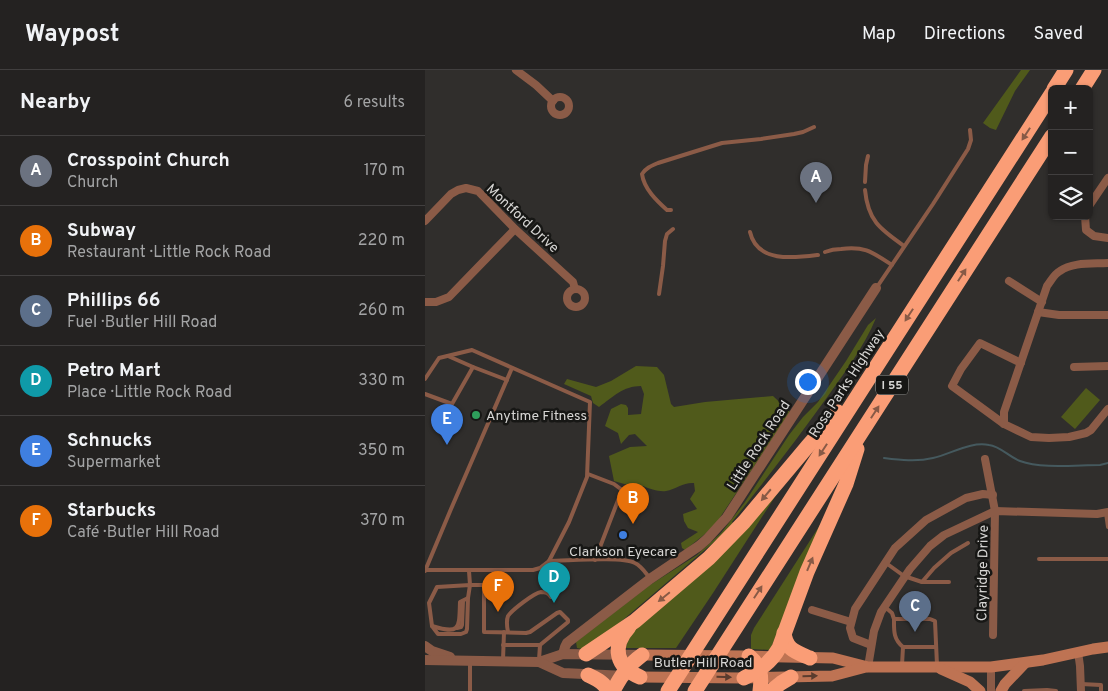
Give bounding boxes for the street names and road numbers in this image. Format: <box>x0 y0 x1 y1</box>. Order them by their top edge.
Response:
street label: Montford Drive <box>482 181 562 257</box>
street label: Rosa Parks Highway <box>806 326 889 441</box>
road number: I 55 <box>876 376 908 394</box>
street label: Little Rock Road <box>724 398 794 494</box>
street label: Clayridge Drive <box>974 525 993 621</box>
street label: Butler Hill Road <box>654 655 752 672</box>

